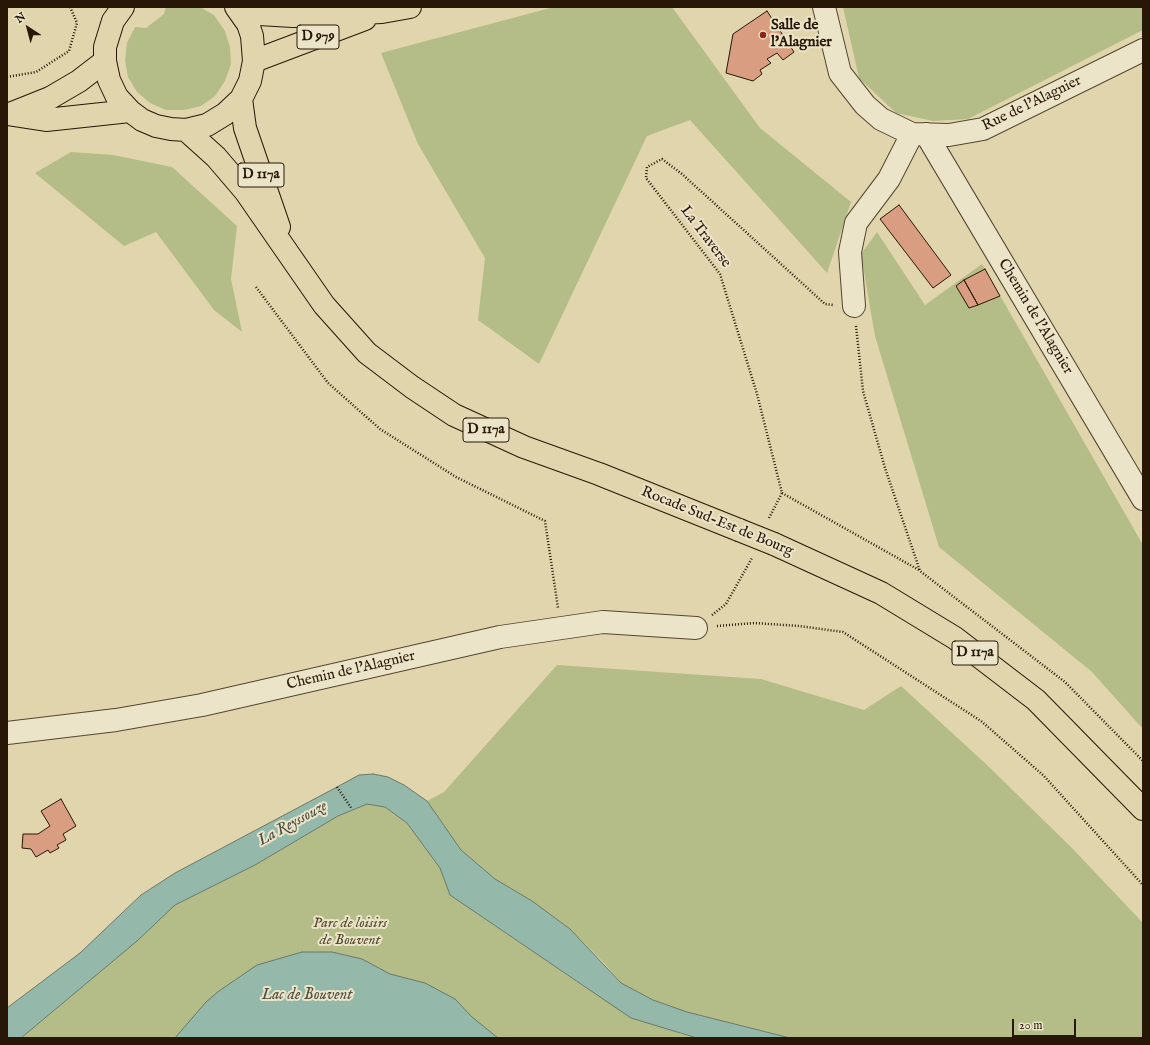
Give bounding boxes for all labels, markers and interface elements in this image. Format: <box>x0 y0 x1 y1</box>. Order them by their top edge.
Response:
north arrow <box>8 8 48 48</box>
text: N <box>13 10 29 27</box>
place label: Salle de l'Alagnier <box>771 17 832 52</box>
road number: D 979 <box>297 25 339 49</box>
marker: Salle de l'Alagnier <box>758 30 768 40</box>
street label: Rue de l'Alagnier <box>979 72 1085 136</box>
road number: D 117a <box>238 163 284 187</box>
street label: La Traverse <box>676 202 734 272</box>
street label: Chemin de l'Alagnier <box>993 256 1077 378</box>
road number: D 117a <box>463 418 509 442</box>
street label: Rocade Sud-Est de Bourg <box>638 483 796 561</box>
road number: D 117a <box>952 641 998 665</box>
street label: Chemin de l'Alagnier <box>285 647 417 695</box>
water label: La Reyssouze <box>255 797 331 851</box>
park label: Parc de loisirs de Bouvent <box>313 915 387 950</box>
water label: Lac de Bouvent <box>262 986 352 1006</box>
scale bar <box>1014 1011 1078 1037</box>
text: 20 m <box>1019 1018 1042 1033</box>

